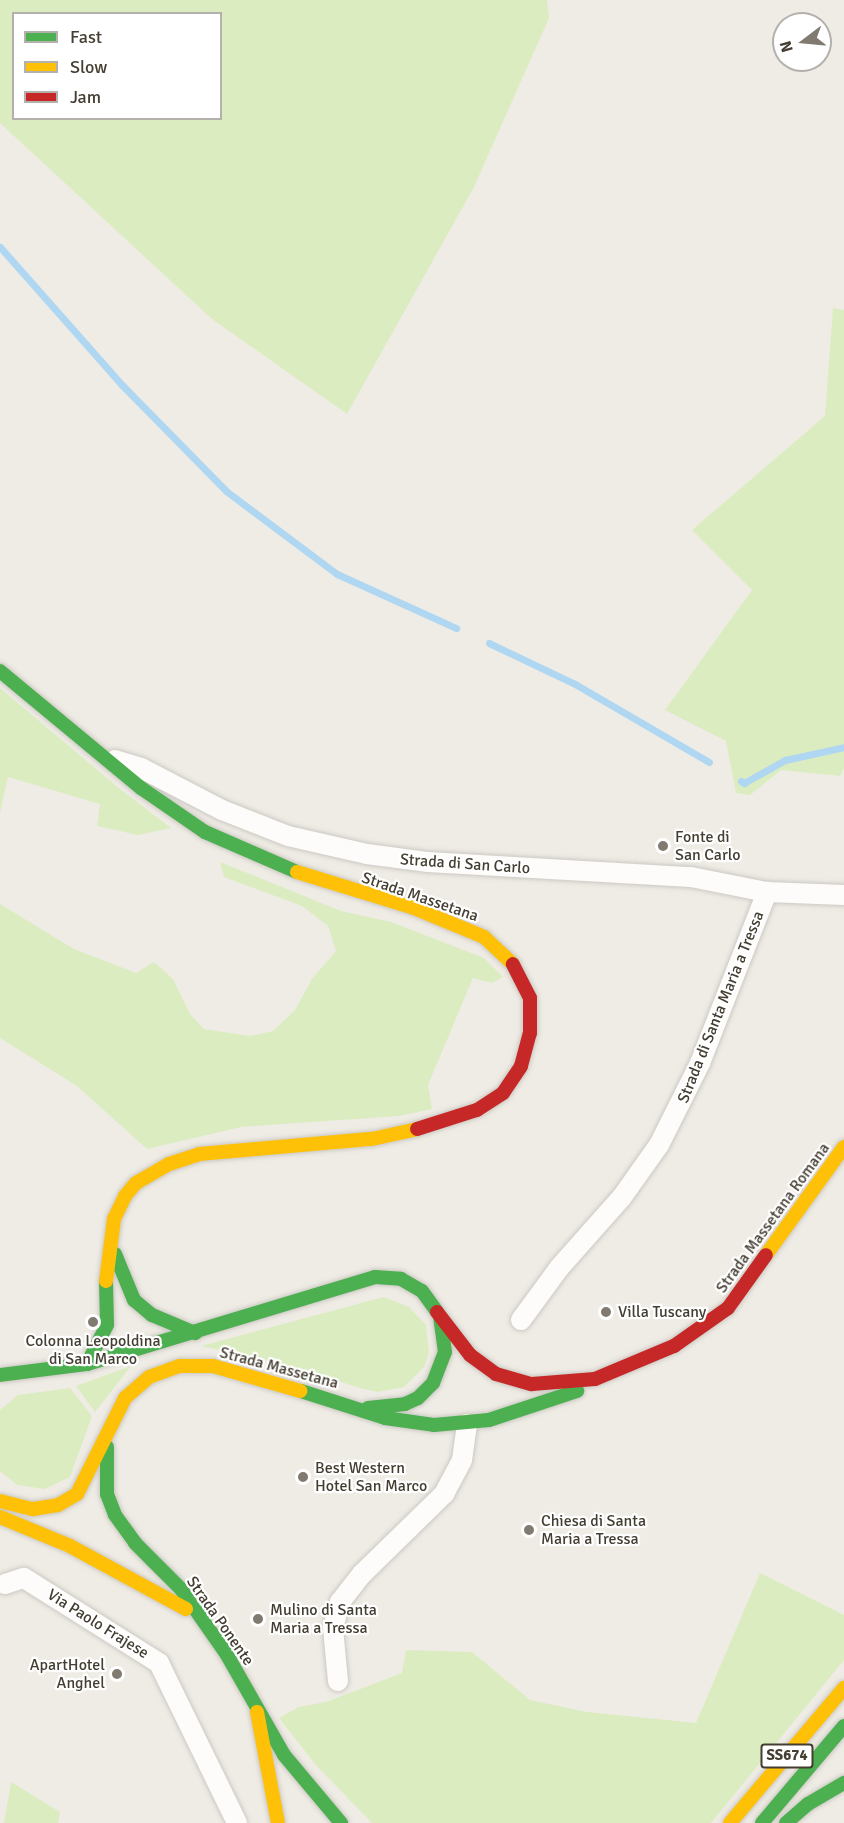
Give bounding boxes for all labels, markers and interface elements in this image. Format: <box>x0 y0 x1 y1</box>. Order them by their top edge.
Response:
legend <box>12 12 222 120</box>
north arrow <box>772 12 832 72</box>
text: Fast <box>70 26 102 48</box>
text: N <box>775 38 798 55</box>
text: Slow <box>70 56 107 78</box>
text: Jam <box>70 86 101 108</box>
place label: Fonte di San Carlo <box>675 827 741 865</box>
marker: Fonte di San Carlo <box>656 839 670 853</box>
street label: Strada di San Carlo <box>399 850 531 878</box>
street label: Strada Massetana <box>359 868 481 926</box>
street label: Strada di Santa Maria a Tressa <box>674 908 768 1106</box>
street label: Strada Massetana Romana <box>712 1139 834 1297</box>
place label: Villa Tuscany <box>618 1302 706 1322</box>
marker: Villa Tuscany <box>599 1305 613 1319</box>
marker: Colonna Leopoldina di San Marco <box>86 1315 100 1329</box>
place label: Colonna Leopoldina di San Marco <box>25 1331 161 1369</box>
street label: Strada Massetana <box>218 1343 340 1393</box>
place label: Best Western Hotel San Marco <box>315 1458 427 1496</box>
marker: Best Western Hotel San Marco <box>296 1470 310 1484</box>
place label: Chiesa di Santa Maria a Tressa <box>541 1511 646 1549</box>
marker: Chiesa di Santa Maria a Tressa <box>522 1523 536 1537</box>
street label: Strada Ponente <box>182 1573 258 1669</box>
street label: Via Paolo Frajese <box>44 1585 152 1663</box>
place label: Mulino di Santa Maria a Tressa <box>270 1600 377 1638</box>
marker: Mulino di Santa Maria a Tressa <box>251 1612 265 1626</box>
place label: ApartHotel Anghel <box>30 1655 105 1693</box>
marker: ApartHotel Anghel <box>110 1667 124 1681</box>
road number: SS674 <box>760 1744 814 1768</box>

